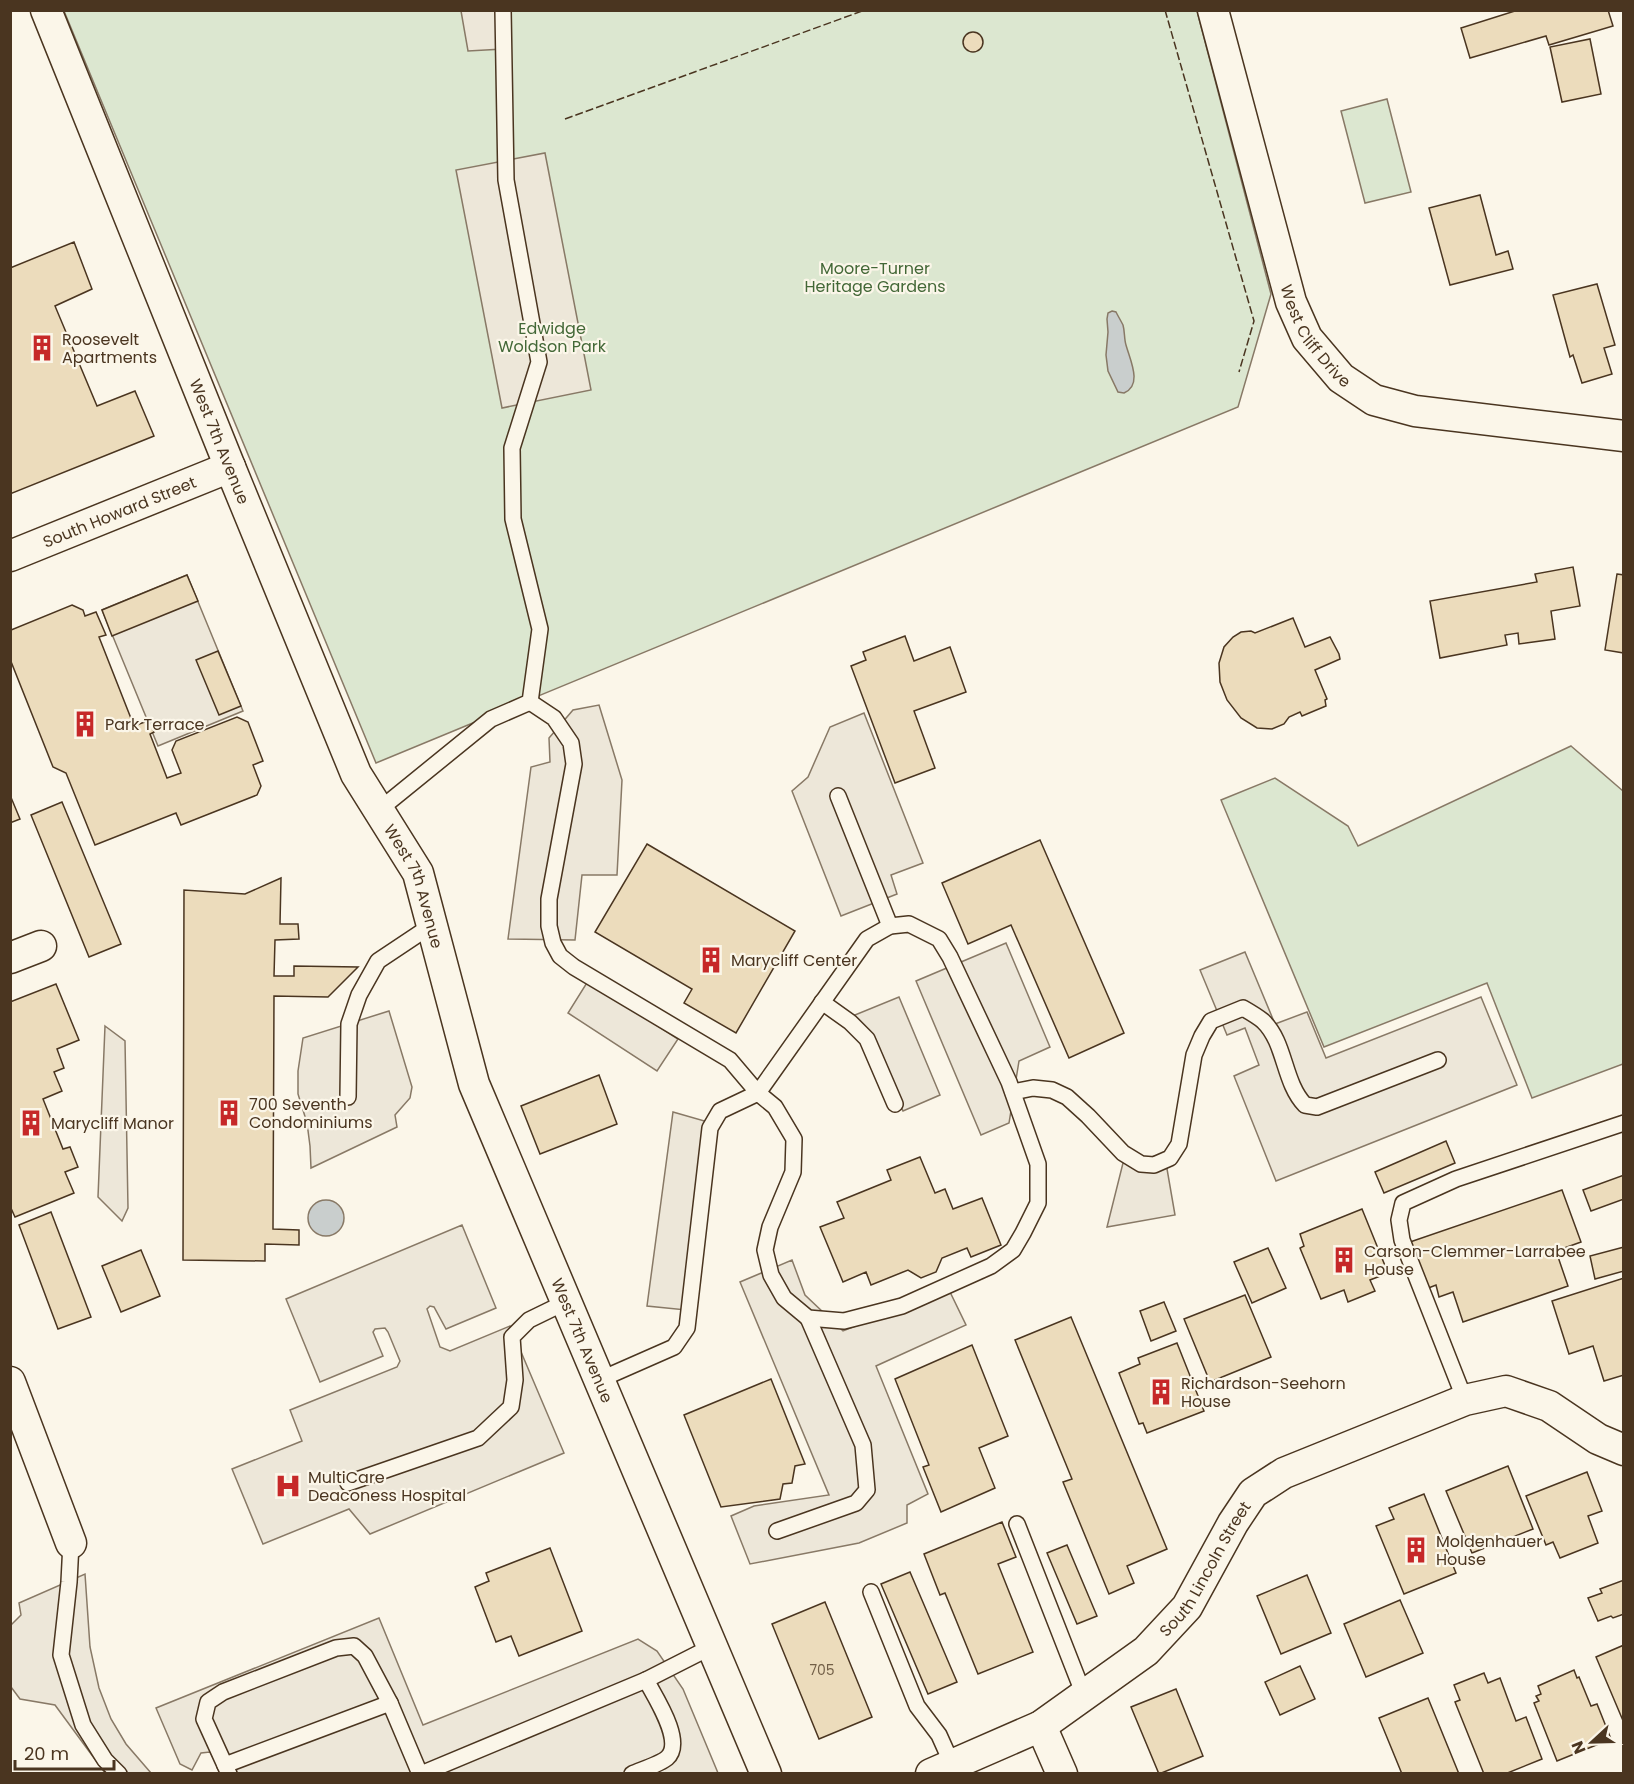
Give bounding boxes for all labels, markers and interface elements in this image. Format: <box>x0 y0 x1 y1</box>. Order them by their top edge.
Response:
park label: Moore-Turner Heritage Gardens <box>804 257 946 298</box>
street label: West Cliff Drive <box>1275 282 1355 393</box>
park label: Edwidge Woldson Park <box>498 317 607 358</box>
place label: Roosevelt Apartments <box>62 328 157 369</box>
building icon: Roosevelt Apartments <box>27 333 57 363</box>
street label: West 7th Avenue <box>184 375 255 508</box>
street label: South Howard Street <box>39 471 200 554</box>
building icon: Park Terrace <box>70 709 100 739</box>
place label: Park Terrace <box>105 713 205 736</box>
street label: West 7th Avenue <box>378 820 448 951</box>
building icon: Marycliff Center <box>696 945 726 975</box>
place label: Marycliff Center <box>731 949 857 972</box>
place label: 700 Seventh Condominiums <box>249 1093 373 1134</box>
building icon: 700 Seventh Condominiums <box>214 1098 244 1128</box>
building icon: Marycliff Manor <box>16 1108 46 1138</box>
place label: Marycliff Manor <box>51 1112 174 1135</box>
place label: Carson-Clemmer-Larrabee House <box>1364 1240 1586 1281</box>
building icon: Carson-Clemmer-Larrabee House <box>1329 1245 1359 1275</box>
street label: West 7th Avenue <box>545 1275 619 1406</box>
place label: Richardson-Seehorn House <box>1181 1372 1346 1413</box>
building icon: Richardson-Seehorn House <box>1146 1377 1176 1407</box>
place label: MultiCare Deaconess Hospital <box>308 1466 466 1507</box>
hospital icon: MultiCare Deaconess Hospital <box>273 1471 303 1501</box>
street label: South Lincoln Street <box>1154 1496 1257 1642</box>
place label: Moldenhauer House <box>1436 1530 1542 1571</box>
building icon: Moldenhauer House <box>1401 1535 1431 1565</box>
house number: 705 <box>809 1660 835 1680</box>
north arrow <box>1562 1712 1622 1772</box>
scale bar <box>15 1733 114 1771</box>
text: N <box>1566 1738 1591 1757</box>
text: 20 m <box>24 1741 69 1766</box>

